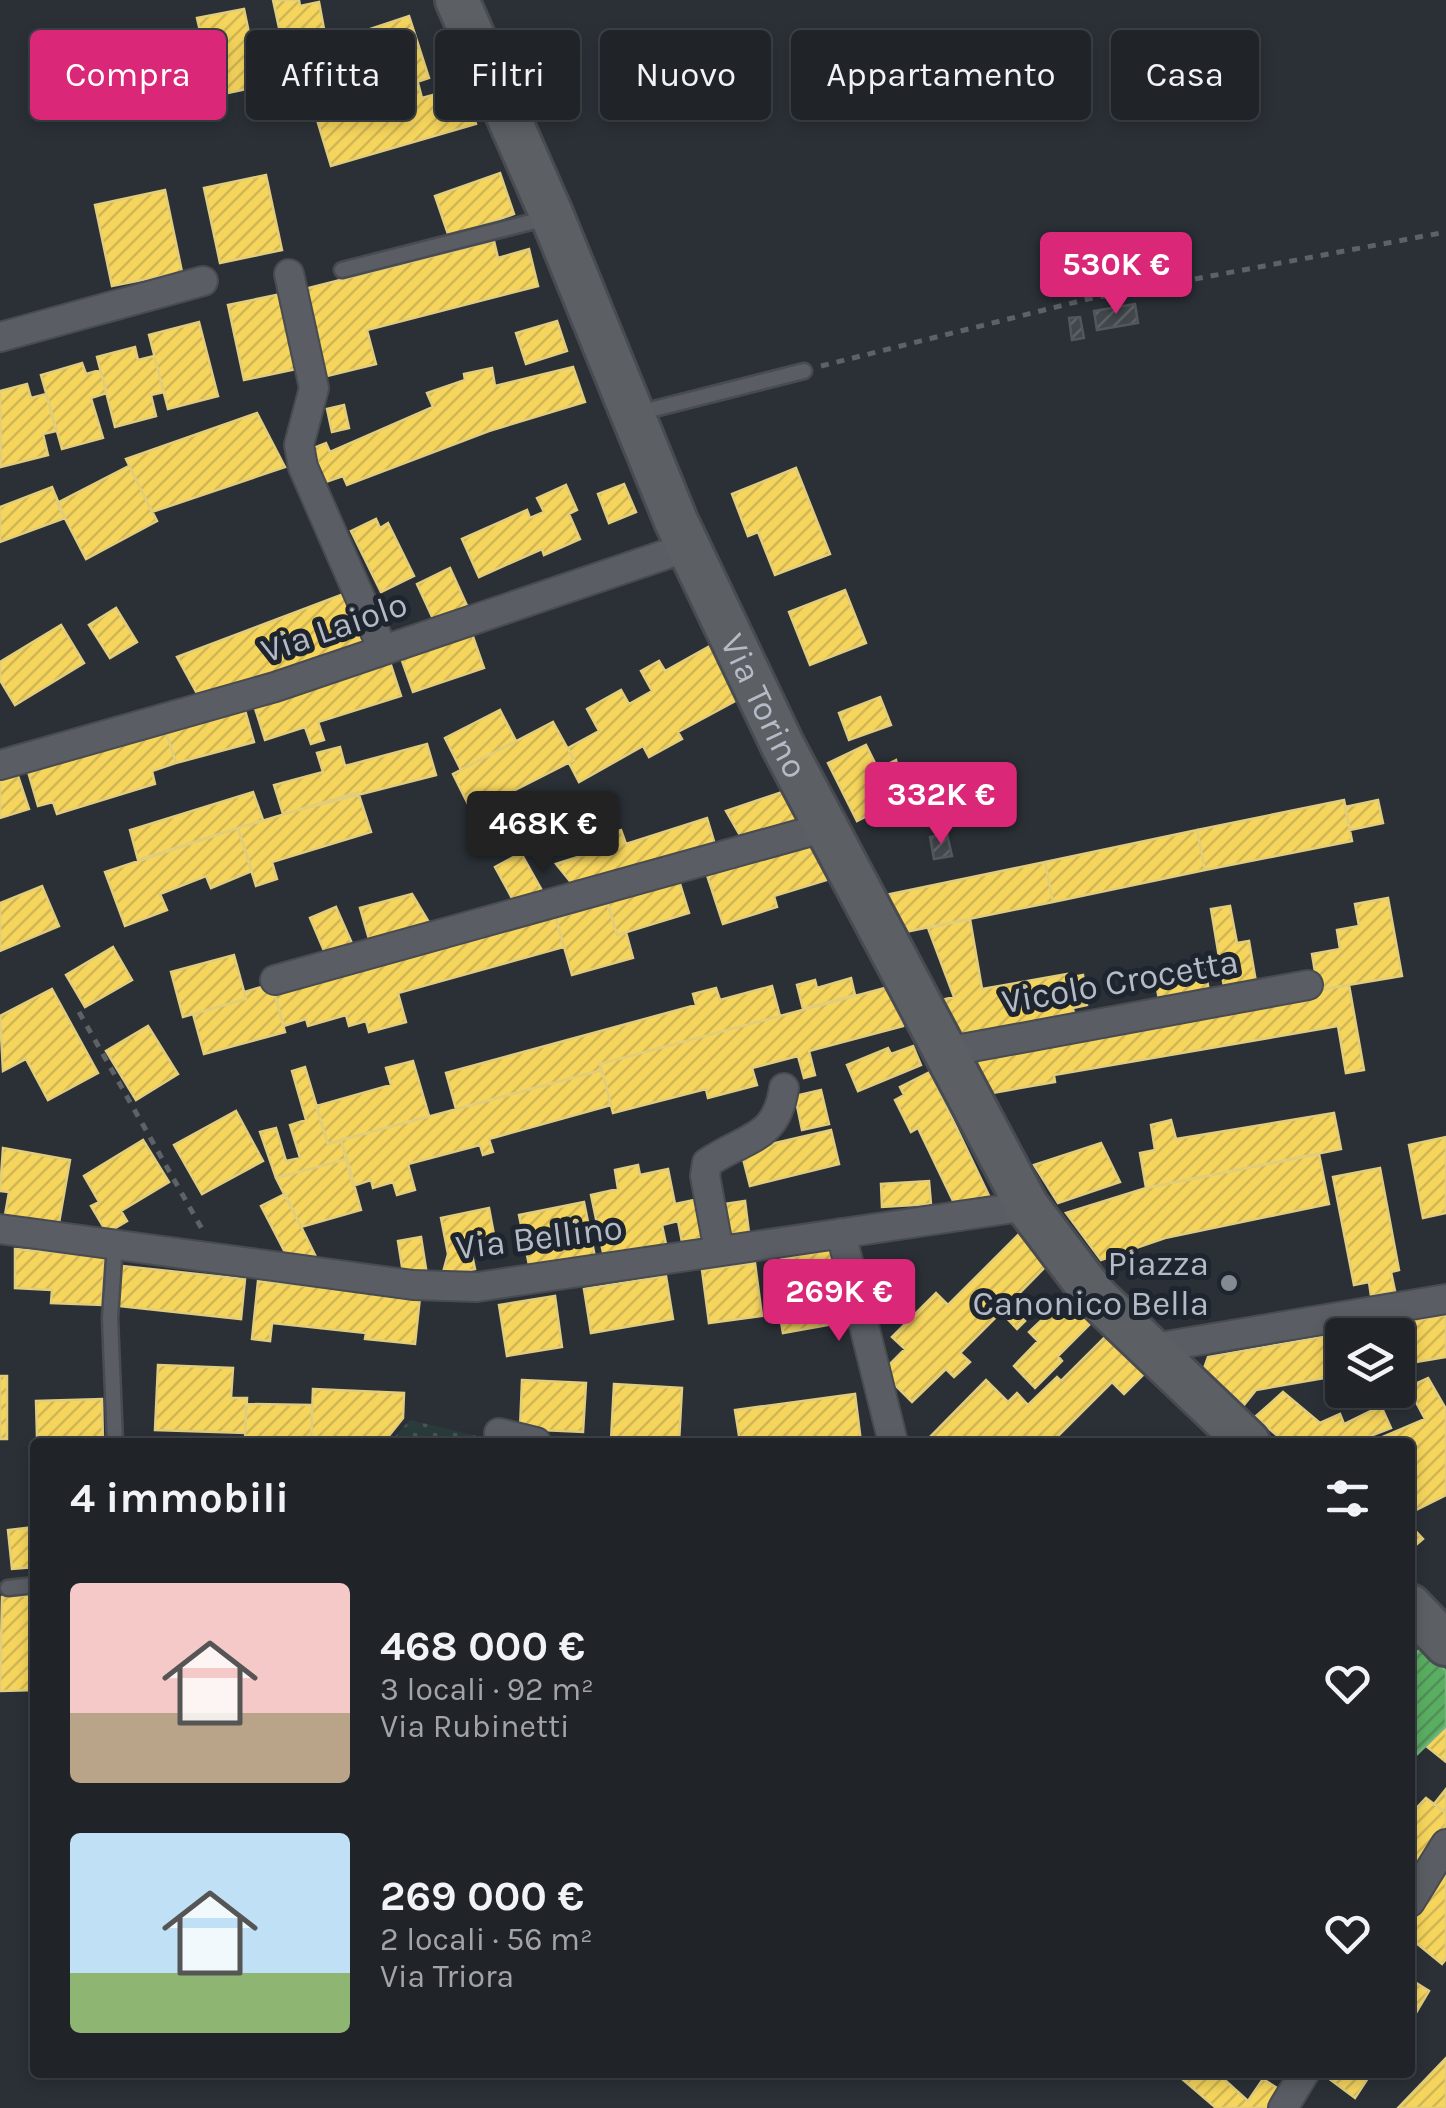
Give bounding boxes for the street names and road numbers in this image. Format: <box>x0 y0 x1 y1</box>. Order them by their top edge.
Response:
street label: Via Laiolo <box>256 583 413 672</box>
street label: Via Torino <box>712 627 816 785</box>
street label: Vicolo Crocetta <box>999 941 1242 1022</box>
street label: Via Bellino <box>453 1207 625 1268</box>

